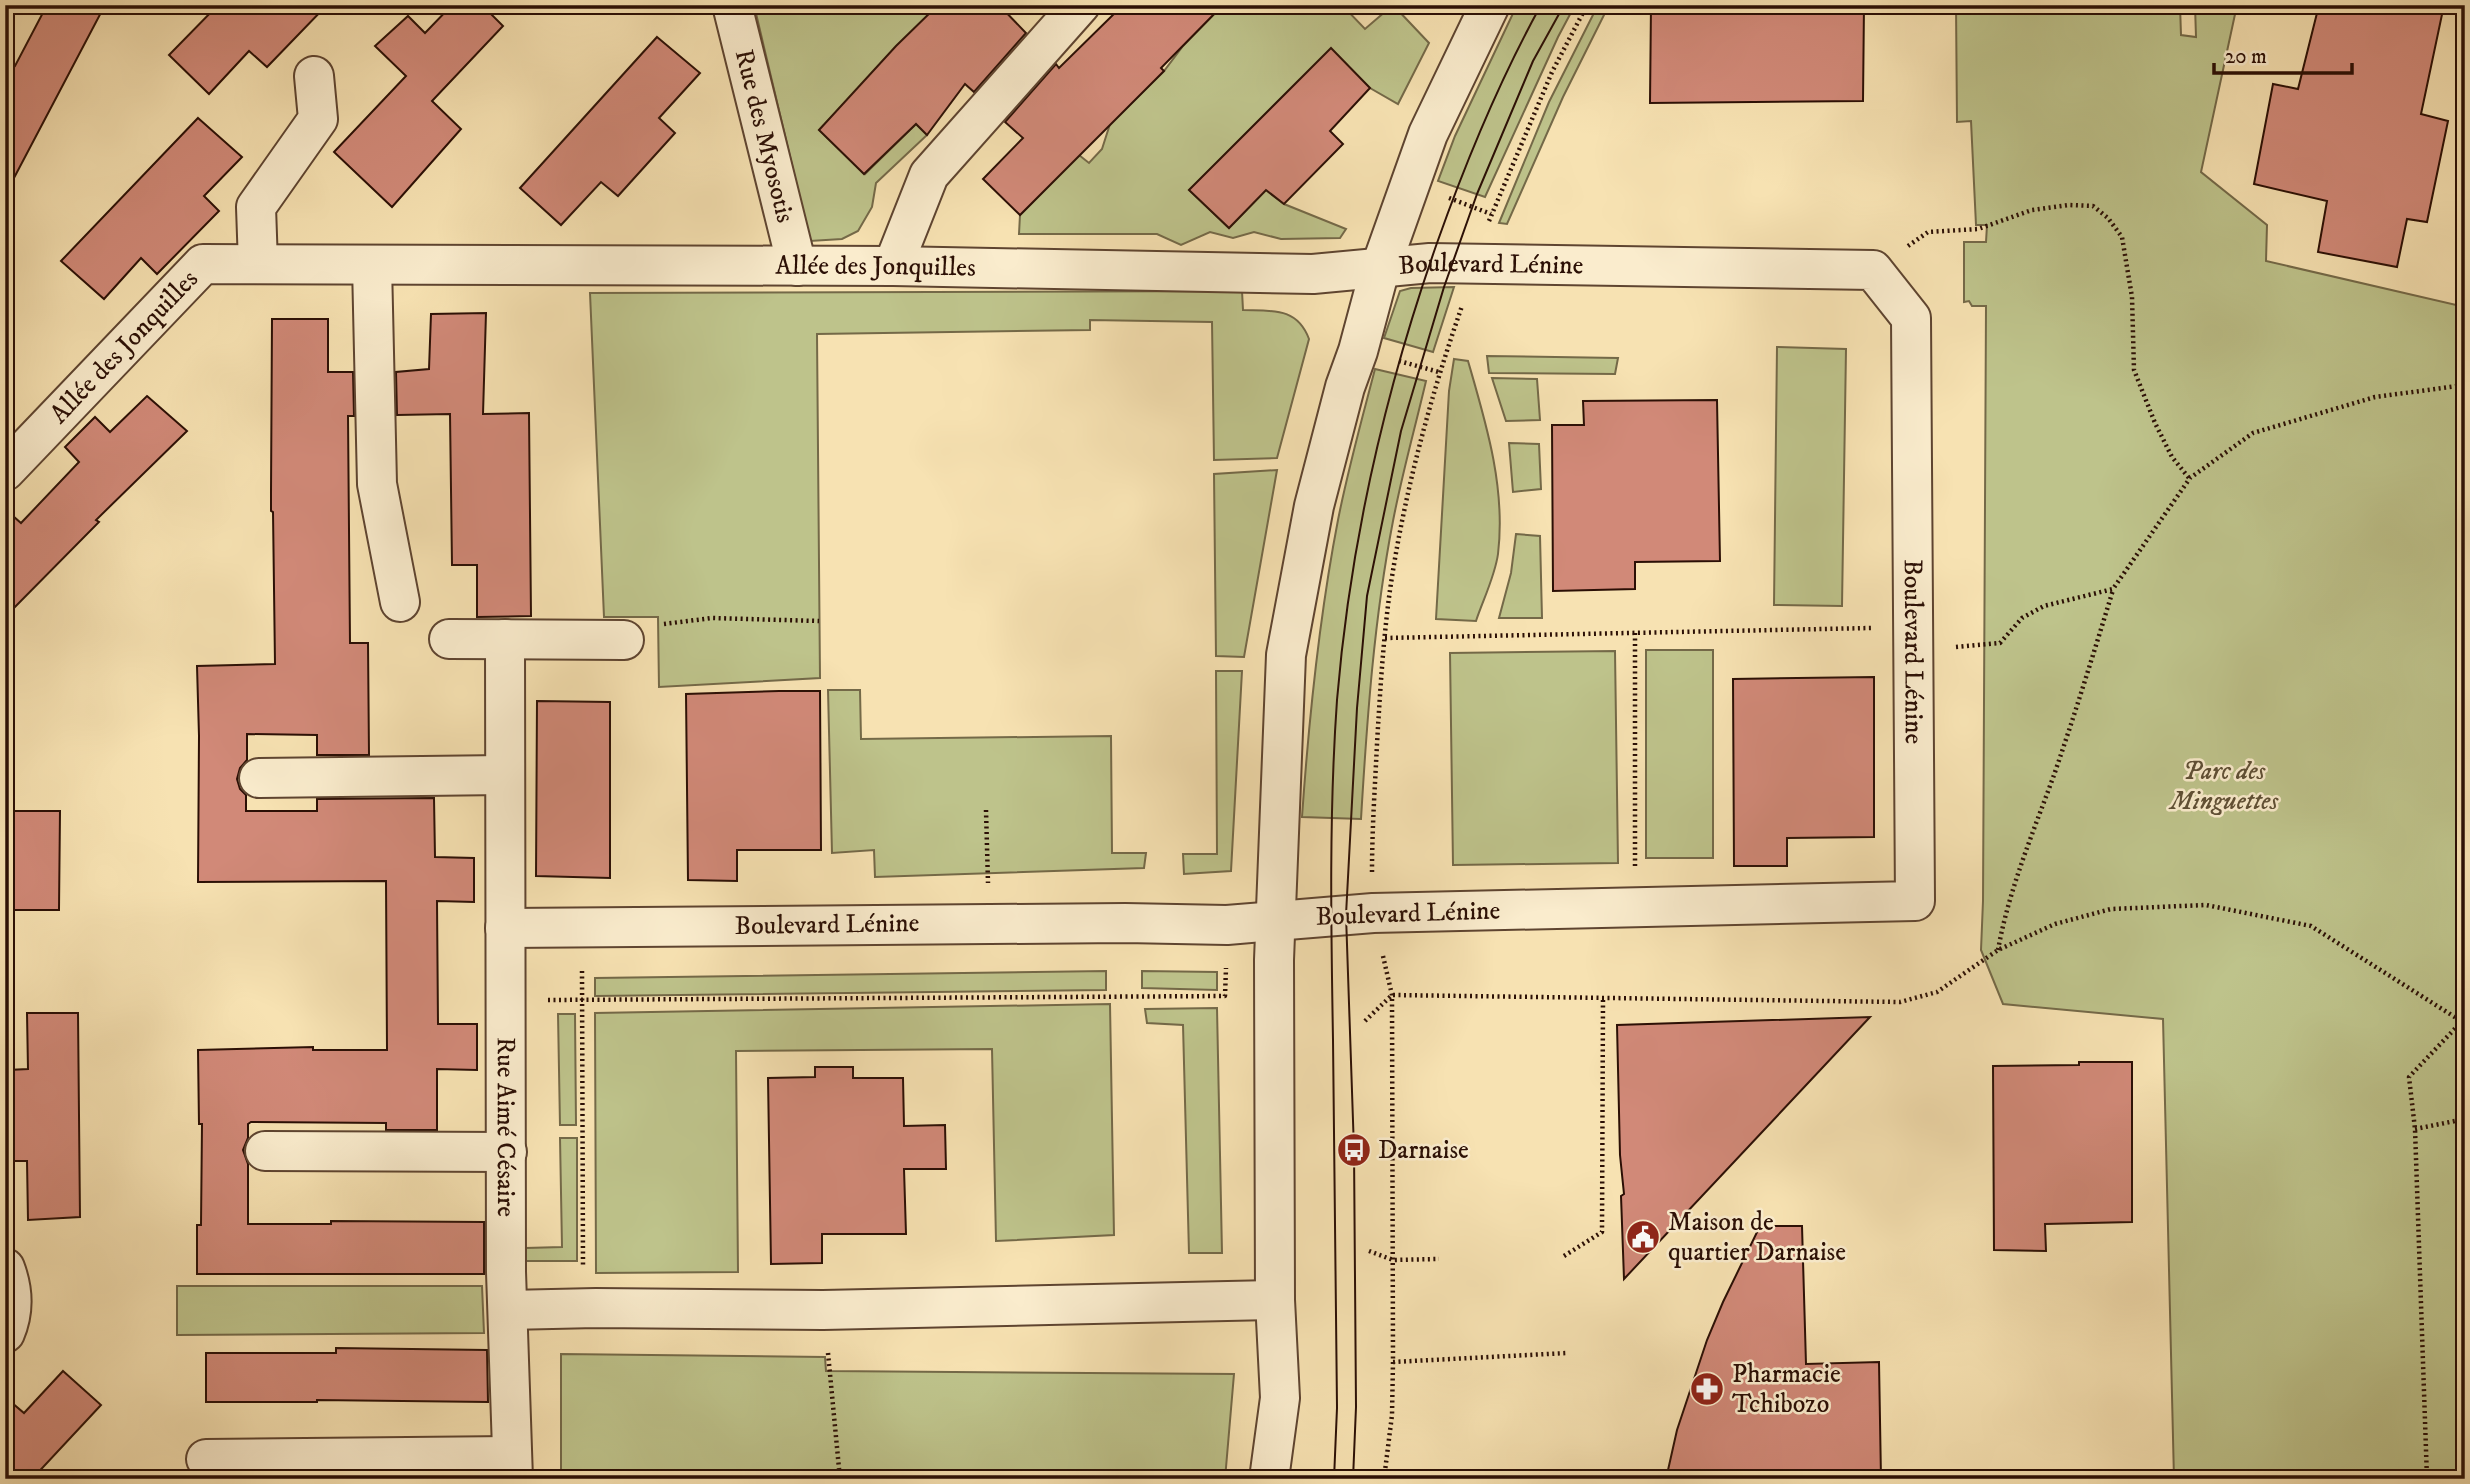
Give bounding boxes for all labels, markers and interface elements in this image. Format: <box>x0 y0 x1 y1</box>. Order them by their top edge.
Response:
scale bar <box>2214 32 2353 76</box>
text: 20 m <box>2225 44 2267 70</box>
street label: Rue des Myosotis <box>727 46 802 226</box>
street label: Boulevard Lénine <box>1397 246 1584 282</box>
street label: Allée des Jonquilles <box>775 249 976 284</box>
street label: Allée des Jonquilles <box>43 263 205 431</box>
street label: Boulevard Lénine <box>1896 559 1930 744</box>
park label: Parc des Minguettes <box>2168 755 2279 818</box>
street label: Boulevard Lénine <box>1315 894 1501 934</box>
street label: Boulevard Lénine <box>734 907 920 943</box>
street label: Rue Aimé Césaire <box>489 1037 522 1217</box>
bus stop icon: Darnaise <box>1335 1131 1373 1169</box>
place label: Darnaise <box>1378 1134 1469 1167</box>
place label: Maison de quartier Darnaise <box>1668 1206 1846 1269</box>
public building icon: Maison de quartier Darnaise <box>1624 1218 1662 1256</box>
place label: Pharmacie Tchibozo <box>1732 1358 1841 1421</box>
pharmacy icon: Pharmacie Tchibozo <box>1688 1370 1726 1408</box>

